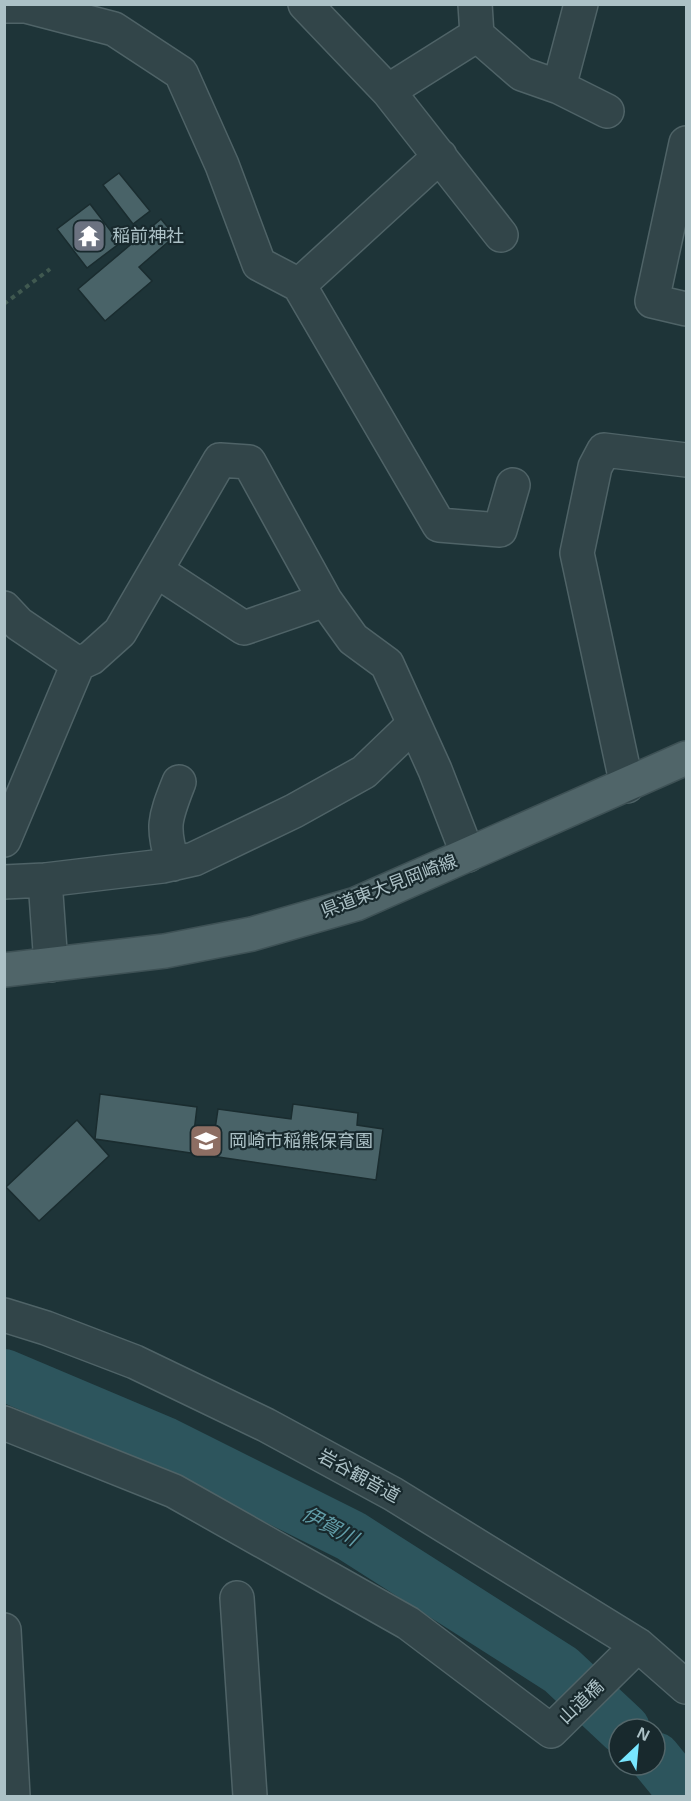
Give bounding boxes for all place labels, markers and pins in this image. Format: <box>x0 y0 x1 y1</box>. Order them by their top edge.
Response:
temple icon: 稲前神社 <box>71 218 107 254</box>
place label: 稲前神社 <box>112 226 184 246</box>
school or university icon: 岡崎市稲熊保育園 <box>188 1123 224 1159</box>
place label: 岡崎市稲熊保育園 <box>229 1131 373 1151</box>

